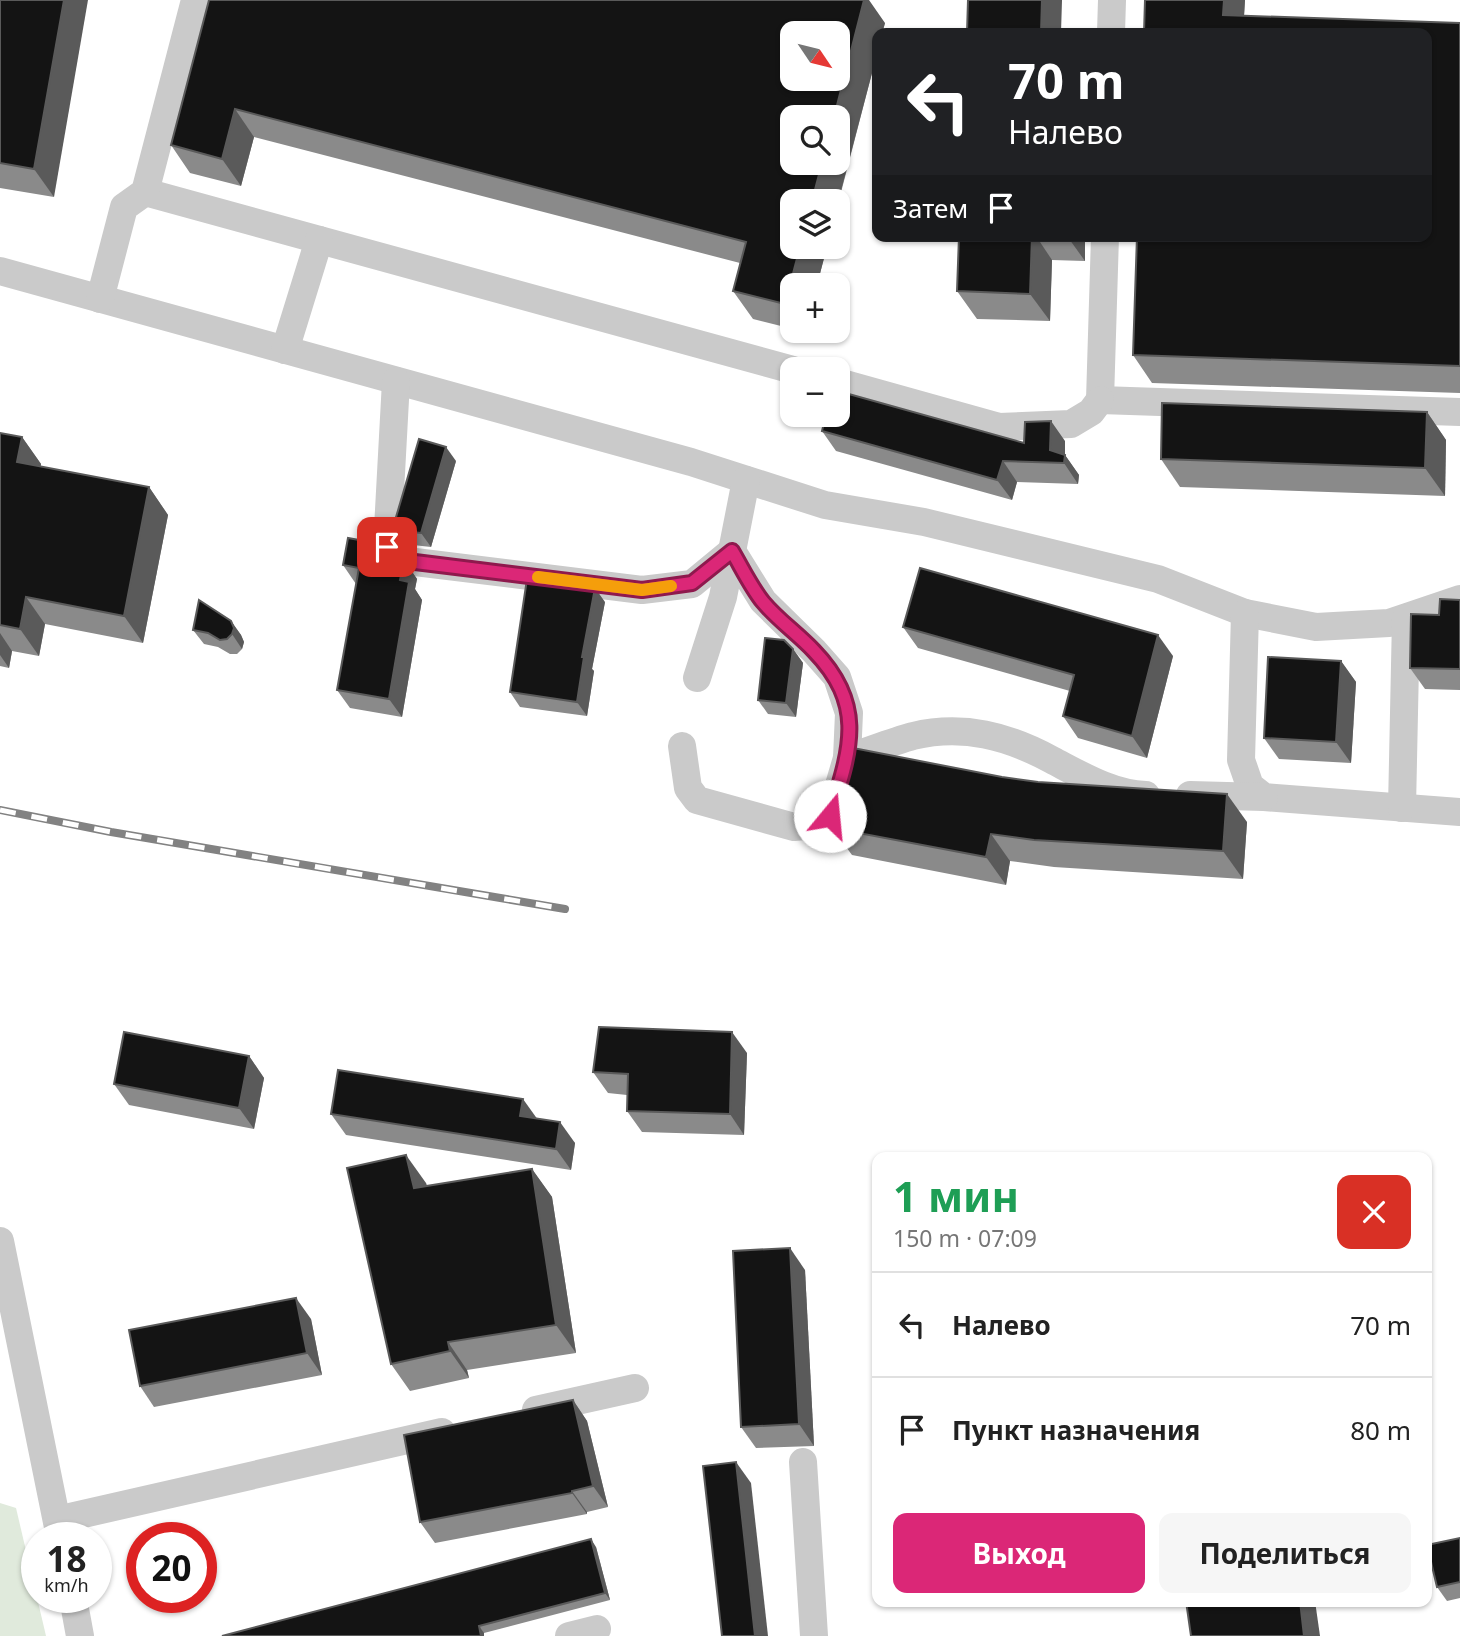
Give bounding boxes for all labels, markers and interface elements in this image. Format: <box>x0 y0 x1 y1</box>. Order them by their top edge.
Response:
north arrow <box>780 21 850 91</box>
map controls <box>780 21 850 427</box>
text: 70 m <box>1008 47 1125 113</box>
icon: left <box>893 56 984 147</box>
button: search <box>780 105 850 175</box>
text: Налево <box>1008 110 1123 153</box>
button: layers <box>780 189 850 259</box>
icon: arrive <box>982 189 1020 227</box>
text: Затем <box>893 190 968 226</box>
button: + <box>780 273 850 343</box>
button: − <box>780 357 850 427</box>
pin <box>357 517 417 577</box>
icon: arrive <box>368 528 406 566</box>
position arrow <box>793 779 867 853</box>
text: 1 мин <box>893 1167 1019 1224</box>
button: close <box>1337 1175 1411 1249</box>
text: 150 m · 07:09 <box>893 1222 1037 1254</box>
icon: left <box>893 1306 931 1344</box>
text: Налево <box>952 1307 1051 1343</box>
text: 70 m <box>1350 1307 1411 1343</box>
icon: arrive <box>893 1411 931 1449</box>
text: Пункт назначения <box>952 1412 1200 1448</box>
text: 80 m <box>1350 1412 1411 1448</box>
button: Выход <box>893 1513 1145 1593</box>
button: Поделиться <box>1159 1513 1411 1593</box>
speed limit sign: 20 <box>126 1522 217 1613</box>
text: 18 <box>46 1535 87 1582</box>
text: km/h <box>44 1573 89 1597</box>

